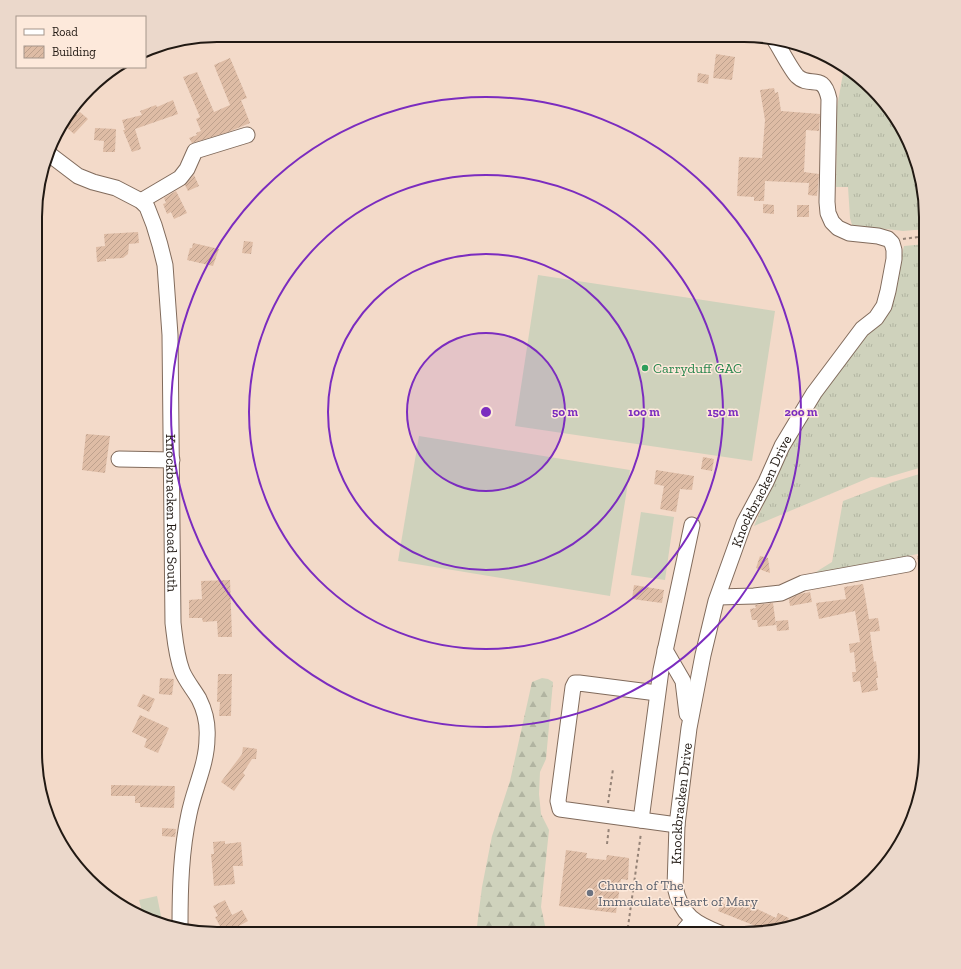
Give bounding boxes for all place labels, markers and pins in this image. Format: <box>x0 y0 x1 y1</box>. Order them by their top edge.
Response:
place label: Carryduff GAC <box>653 360 742 377</box>
marker: Carryduff GAC <box>640 363 650 373</box>
centre of rings <box>479 405 493 419</box>
place label: Church of The Immaculate Heart of Mary <box>598 877 759 910</box>
marker: Church of The Immaculate Heart of Mary <box>585 888 595 898</box>

